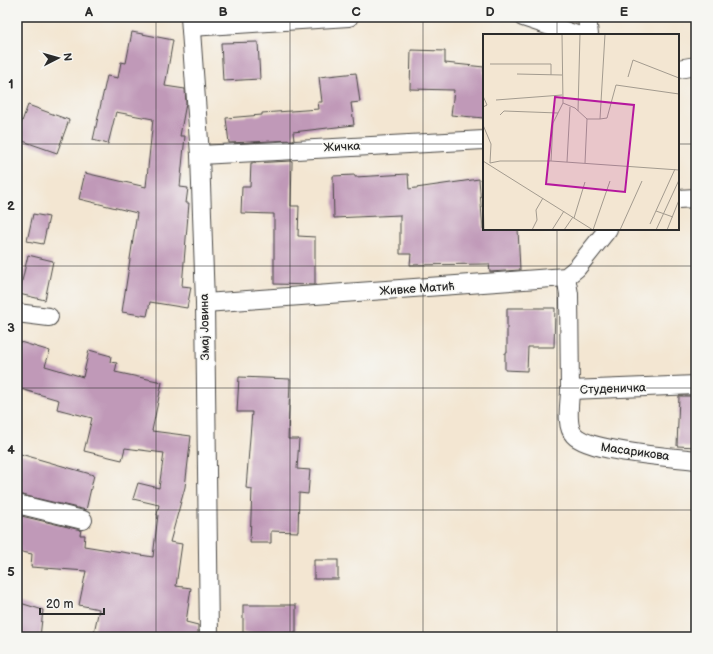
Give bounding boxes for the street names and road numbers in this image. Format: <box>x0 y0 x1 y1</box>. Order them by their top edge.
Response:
street label: Жичка <box>323 139 361 155</box>
street label: Живке Матић <box>379 279 455 299</box>
street label: Змај Јовина <box>197 293 213 361</box>
street label: Студеничка <box>580 380 646 398</box>
street label: Масарикова <box>600 440 670 464</box>

